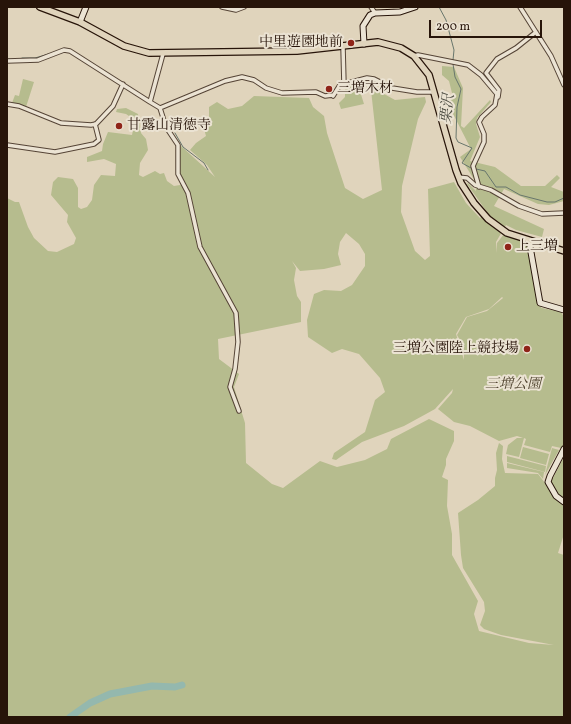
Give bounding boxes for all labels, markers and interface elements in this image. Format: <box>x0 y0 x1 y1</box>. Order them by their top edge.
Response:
scale bar <box>431 12 544 38</box>
text: 200 m <box>436 19 470 35</box>
place label: 中里遊園地前 <box>259 35 343 51</box>
marker: 中里遊園地前 <box>346 38 356 48</box>
place label: 三増木材 <box>337 81 393 97</box>
marker: 三増木材 <box>324 84 334 94</box>
water label: 栗沢 <box>438 93 460 125</box>
place label: 甘露山清徳寺 <box>127 118 211 134</box>
marker: 甘露山清徳寺 <box>114 121 124 131</box>
place label: 上三増 <box>516 239 558 255</box>
marker: 上三増 <box>503 242 513 252</box>
place label: 三増公園陸上競技場 <box>393 341 519 357</box>
marker: 三増公園陸上競技場 <box>522 344 532 354</box>
park label: 三増公園 <box>485 377 541 393</box>

